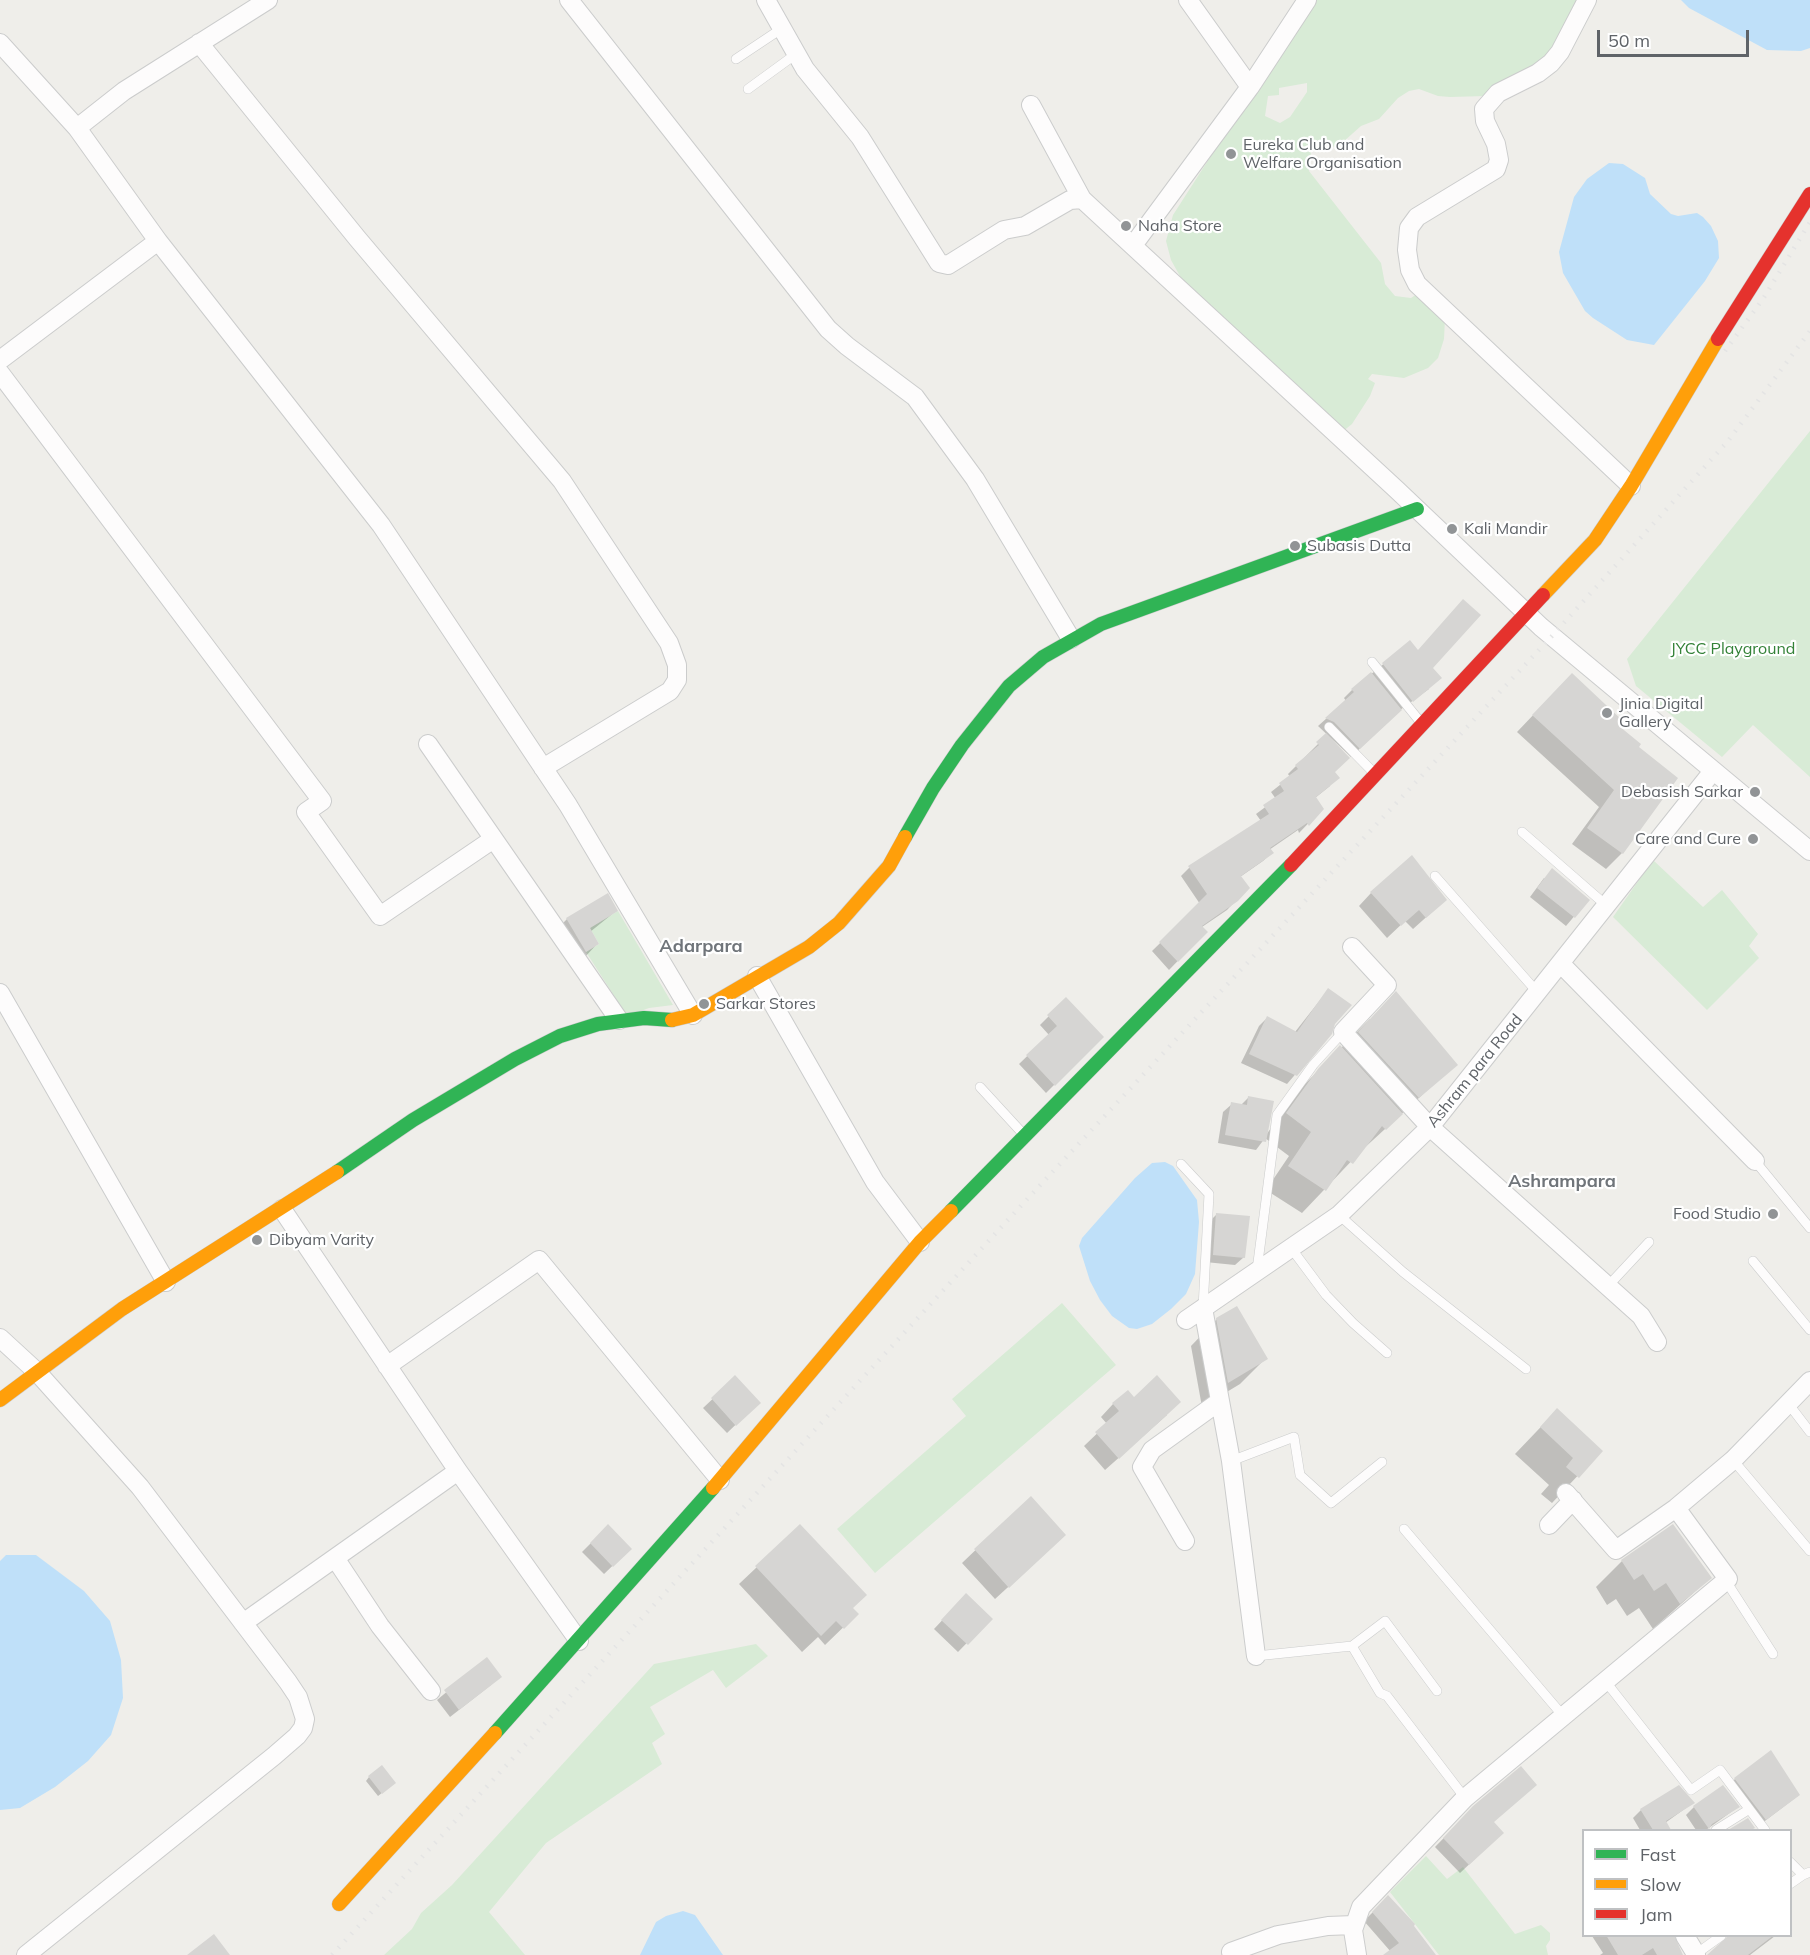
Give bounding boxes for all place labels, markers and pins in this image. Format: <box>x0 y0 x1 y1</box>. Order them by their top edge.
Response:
place label: Eureka Club and Welfare Organisation <box>1243 135 1402 173</box>
marker: Eureka Club and Welfare Organisation <box>1224 147 1238 161</box>
place label: Naha Store <box>1138 216 1222 236</box>
marker: Naha Store <box>1119 219 1133 233</box>
place label: Kali Mandir <box>1464 519 1547 539</box>
marker: Kali Mandir <box>1445 522 1459 536</box>
place label: Subasis Dutta <box>1307 536 1411 556</box>
marker: Subasis Dutta <box>1288 539 1302 553</box>
place label: Jinia Digital Gallery <box>1619 694 1703 732</box>
marker: Jinia Digital Gallery <box>1600 706 1614 720</box>
place label: Debasish Sarkar <box>1621 782 1743 802</box>
marker: Debasish Sarkar <box>1748 785 1762 799</box>
place label: Care and Cure <box>1635 829 1741 849</box>
marker: Care and Cure <box>1746 832 1760 846</box>
place label: Sarkar Stores <box>716 994 816 1014</box>
marker: Sarkar Stores <box>697 997 711 1011</box>
place label: Food Studio <box>1673 1204 1761 1224</box>
marker: Food Studio <box>1766 1207 1780 1221</box>
place label: Dibyam Varity <box>269 1230 374 1250</box>
marker: Dibyam Varity <box>250 1233 264 1247</box>

